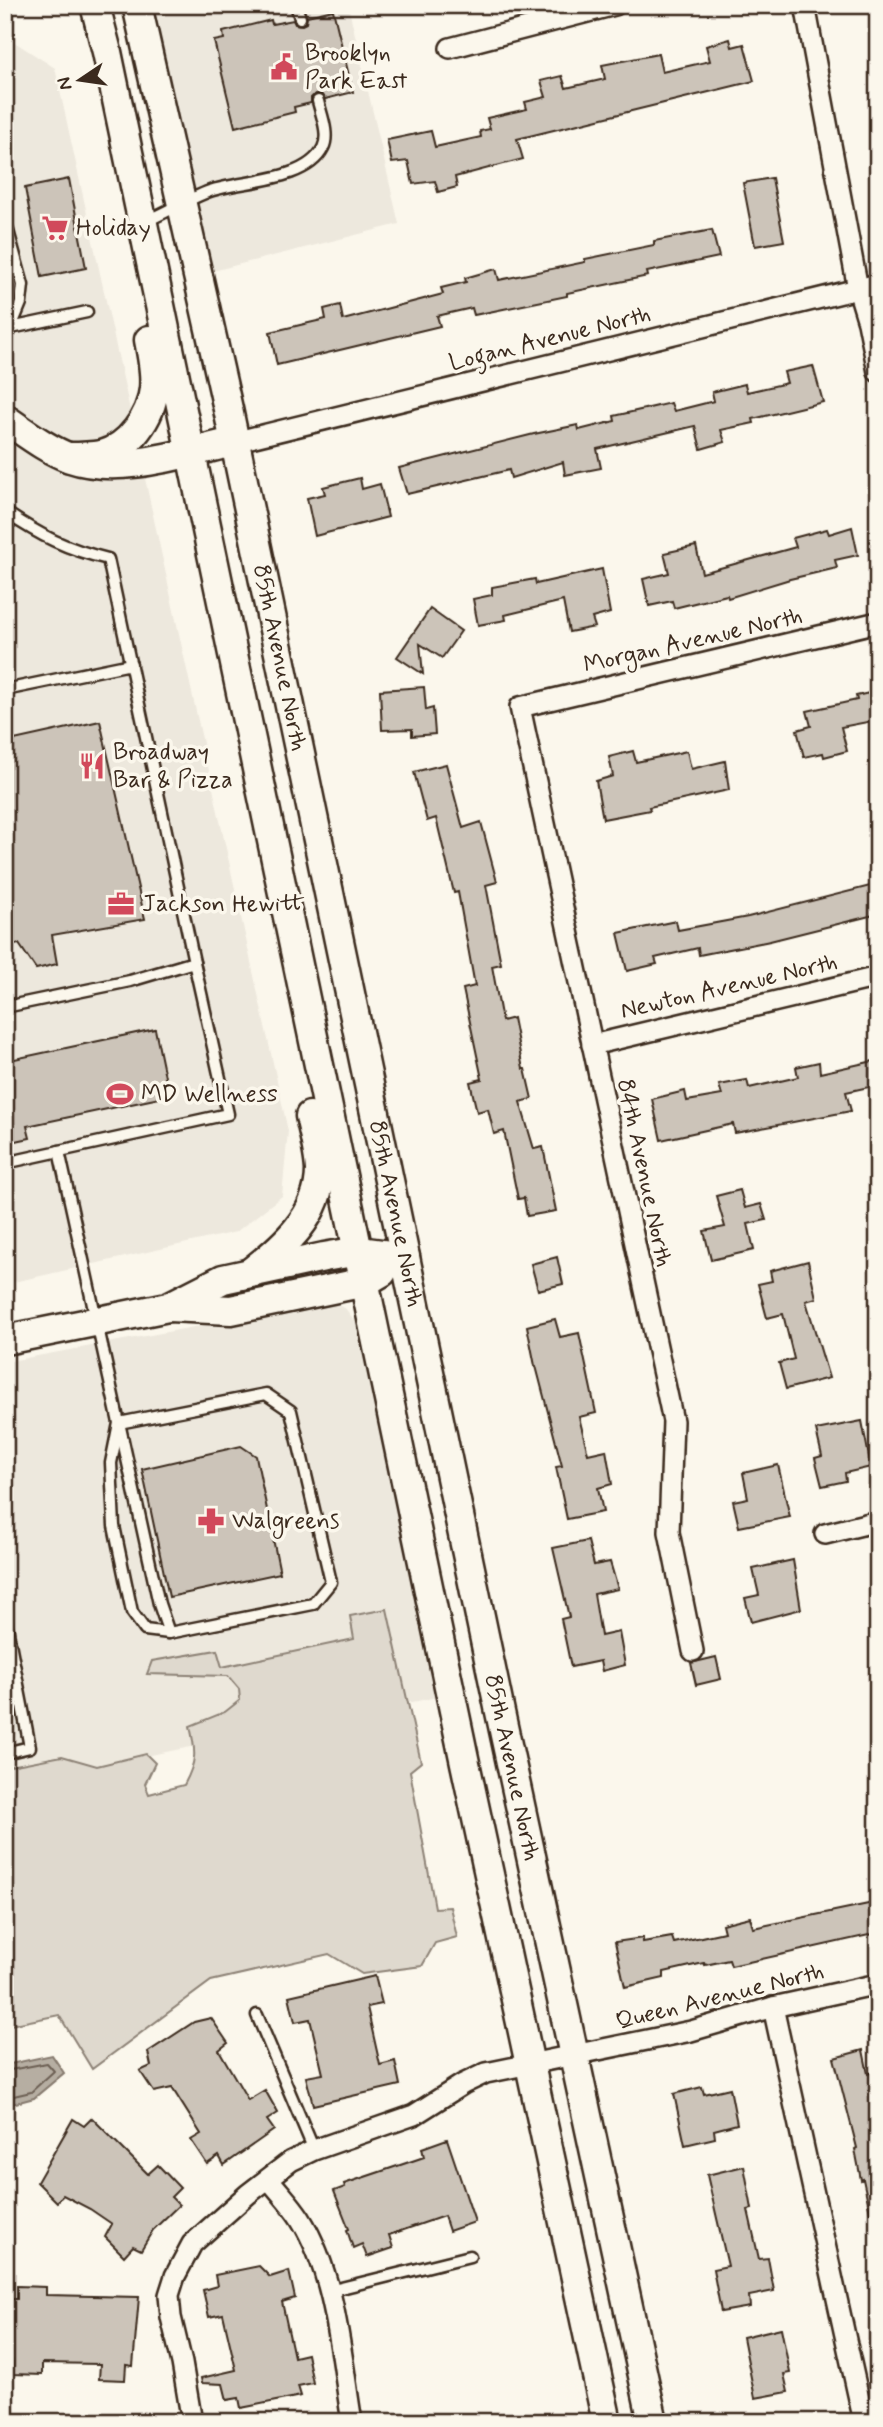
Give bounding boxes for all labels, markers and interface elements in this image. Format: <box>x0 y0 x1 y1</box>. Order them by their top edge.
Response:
place label: Brooklyn Park East <box>305 38 408 97</box>
north arrow <box>46 46 116 116</box>
public building icon: Brooklyn Park East <box>269 52 299 82</box>
text: N <box>51 75 79 92</box>
supermarket icon: Holiday <box>40 213 70 243</box>
place label: Holiday <box>76 213 151 244</box>
street label: Logan Avenue North <box>446 299 655 382</box>
street label: 85th Avenue North <box>245 561 314 754</box>
street label: Morgan Avenue North <box>581 601 806 683</box>
place label: Broadway Bar & Pizza <box>113 737 233 796</box>
restaurant icon: Broadway Bar & Pizza <box>77 751 107 781</box>
office icon: Jackson Hewitt <box>106 889 136 919</box>
place label: Jackson Hewitt <box>142 889 305 920</box>
street label: Newton Avenue North <box>618 947 840 1027</box>
street label: 84th Avenue North <box>609 1076 679 1270</box>
sports icon: MD Wellness <box>105 1079 135 1109</box>
place label: MD Wellness <box>141 1079 278 1110</box>
street label: 85th Avenue North <box>361 1117 431 1310</box>
pharmacy icon: Walgreens <box>196 1506 226 1536</box>
place label: Walgreens <box>232 1506 340 1539</box>
street label: 85th Avenue North <box>477 1671 547 1864</box>
street label: Queen Avenue North <box>613 1956 827 2038</box>

